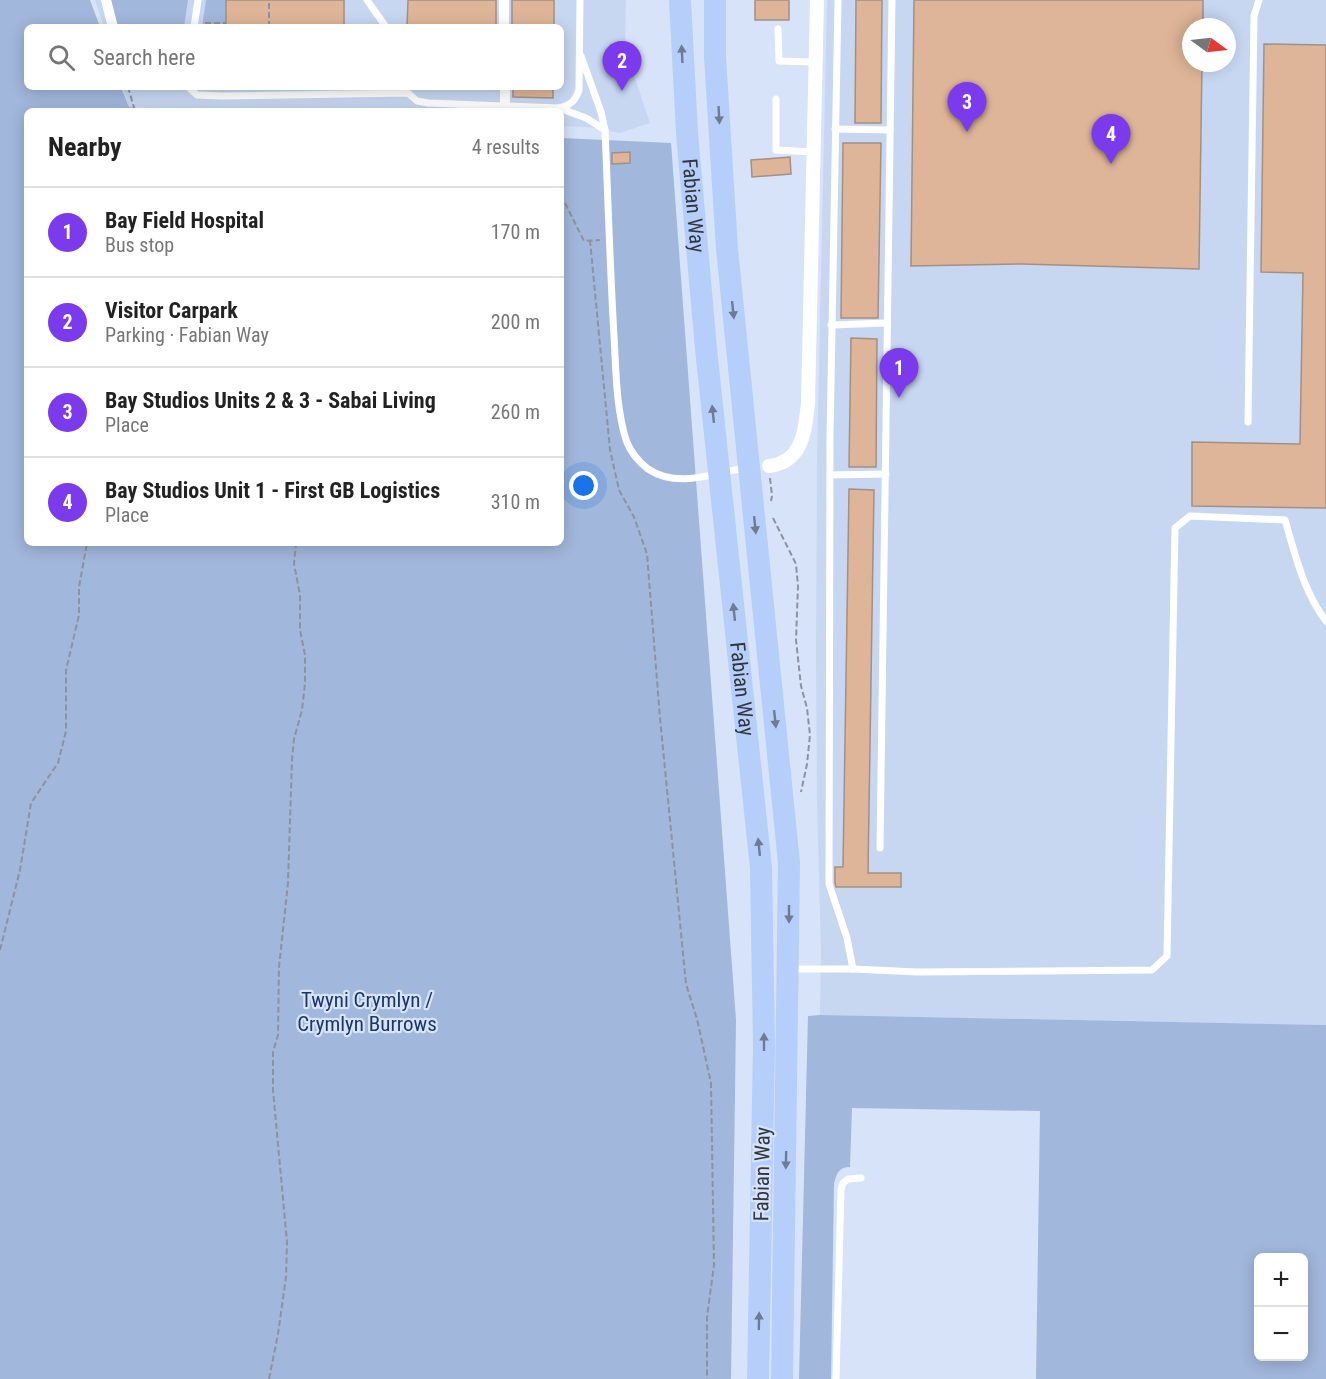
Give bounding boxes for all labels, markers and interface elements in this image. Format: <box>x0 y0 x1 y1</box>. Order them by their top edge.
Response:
north arrow <box>1182 18 1236 72</box>
search box <box>24 24 564 90</box>
icon: search <box>45 41 78 74</box>
pin: 2 <box>602 42 642 91</box>
one-way arrow <box>678 44 687 63</box>
text: Search here <box>93 45 195 70</box>
pin: 3 <box>948 82 986 132</box>
one-way arrow <box>714 106 724 125</box>
pin: 4 <box>1092 114 1130 164</box>
text: Nearby <box>48 132 122 162</box>
text: 4 results <box>472 135 540 159</box>
street label: Fabian Way <box>677 157 709 254</box>
text: Bay Field Hospital <box>105 208 264 233</box>
text: 1 <box>62 220 73 244</box>
text: 170 m <box>491 220 540 244</box>
text: Bus stop <box>105 233 174 257</box>
text: Visitor Carpark <box>105 298 238 323</box>
one-way arrow <box>728 300 738 319</box>
text: 2 <box>62 310 73 334</box>
text: 200 m <box>491 310 540 334</box>
text: Parking · Fabian Way <box>105 323 269 347</box>
pin: 1 <box>880 348 918 398</box>
text: Bay Studios Units 2 & 3 - Sabai Living <box>105 388 436 413</box>
text: 3 <box>62 400 73 424</box>
text: 260 m <box>491 400 540 424</box>
one-way arrow <box>708 404 718 423</box>
text: Place <box>105 413 149 437</box>
your location <box>569 471 598 500</box>
text: Bay Studios Unit 1 - First GB Logistics <box>105 478 440 503</box>
text: 4 <box>62 490 73 514</box>
text: 310 m <box>491 490 540 514</box>
text: Place <box>105 503 149 527</box>
one-way arrow <box>750 516 760 535</box>
one-way arrow <box>729 602 739 621</box>
street label: Fabian Way <box>725 641 759 738</box>
one-way arrow <box>770 710 780 729</box>
one-way arrow <box>754 838 763 857</box>
one-way arrow <box>784 904 794 923</box>
park label: Twyni Crymlyn / Crymlyn Burrows <box>297 988 437 1036</box>
one-way arrow <box>759 1033 769 1052</box>
street label: Fabian Way <box>749 1126 775 1221</box>
one-way arrow <box>781 1150 791 1169</box>
map controls <box>1254 1253 1308 1361</box>
button: + <box>1254 1253 1308 1307</box>
button: − <box>1254 1307 1308 1361</box>
one-way arrow <box>754 1311 764 1330</box>

